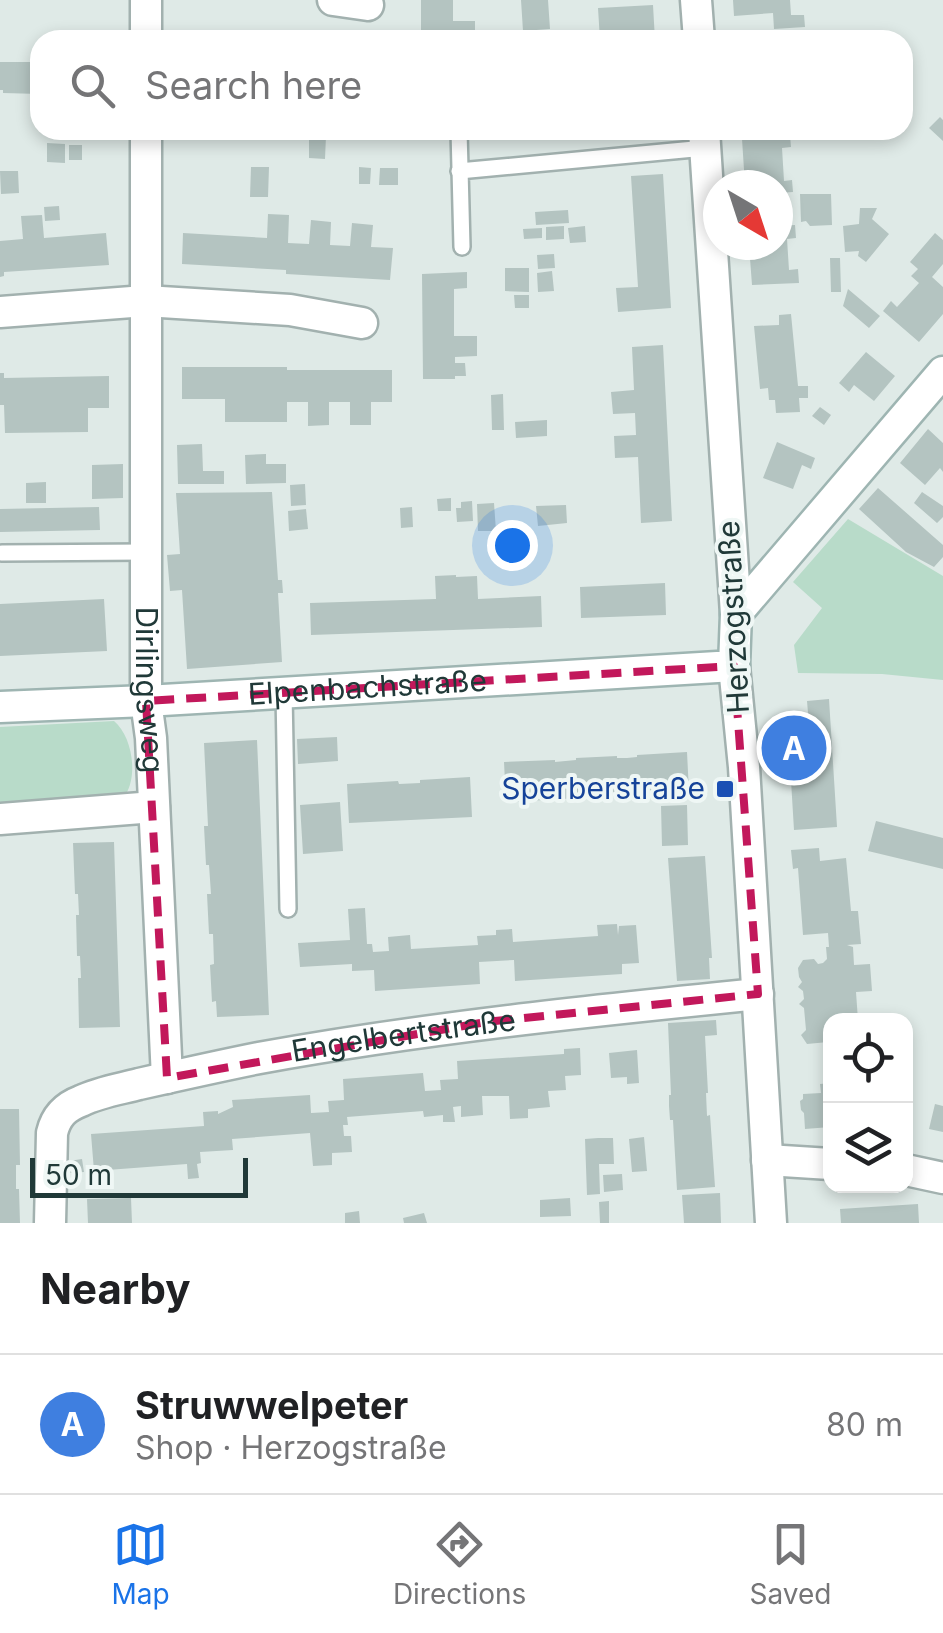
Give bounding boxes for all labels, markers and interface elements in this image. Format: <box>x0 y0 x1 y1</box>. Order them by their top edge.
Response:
search box <box>30 30 913 140</box>
icon: search <box>65 58 120 113</box>
text: Search here <box>145 62 362 108</box>
north arrow <box>703 170 793 260</box>
your location <box>487 520 538 571</box>
street label: Herzogstraße <box>710 520 756 715</box>
street label: Dirlingsweg <box>129 606 172 774</box>
street label: Elpenbachstraße <box>247 662 488 712</box>
pin: A <box>762 710 826 786</box>
place label: Sperberstraße <box>501 770 705 806</box>
marker: Sperberstraße <box>714 778 736 800</box>
street label: Engelbertstraße <box>289 1001 518 1069</box>
map controls <box>823 1013 913 1193</box>
button: locate <box>823 1013 913 1103</box>
button: layers <box>823 1103 913 1193</box>
scale bar <box>30 1153 248 1198</box>
text: 50 m <box>45 1158 112 1192</box>
text: Nearby <box>40 1263 191 1314</box>
text: Struwwelpeter <box>135 1382 408 1428</box>
text: A <box>61 1405 84 1444</box>
text: 80 m <box>826 1405 903 1444</box>
text: Shop · Herzogstraße <box>135 1428 447 1467</box>
tab: Map <box>112 1517 170 1611</box>
tab: Directions <box>393 1517 526 1611</box>
tab: Saved <box>749 1517 831 1611</box>

